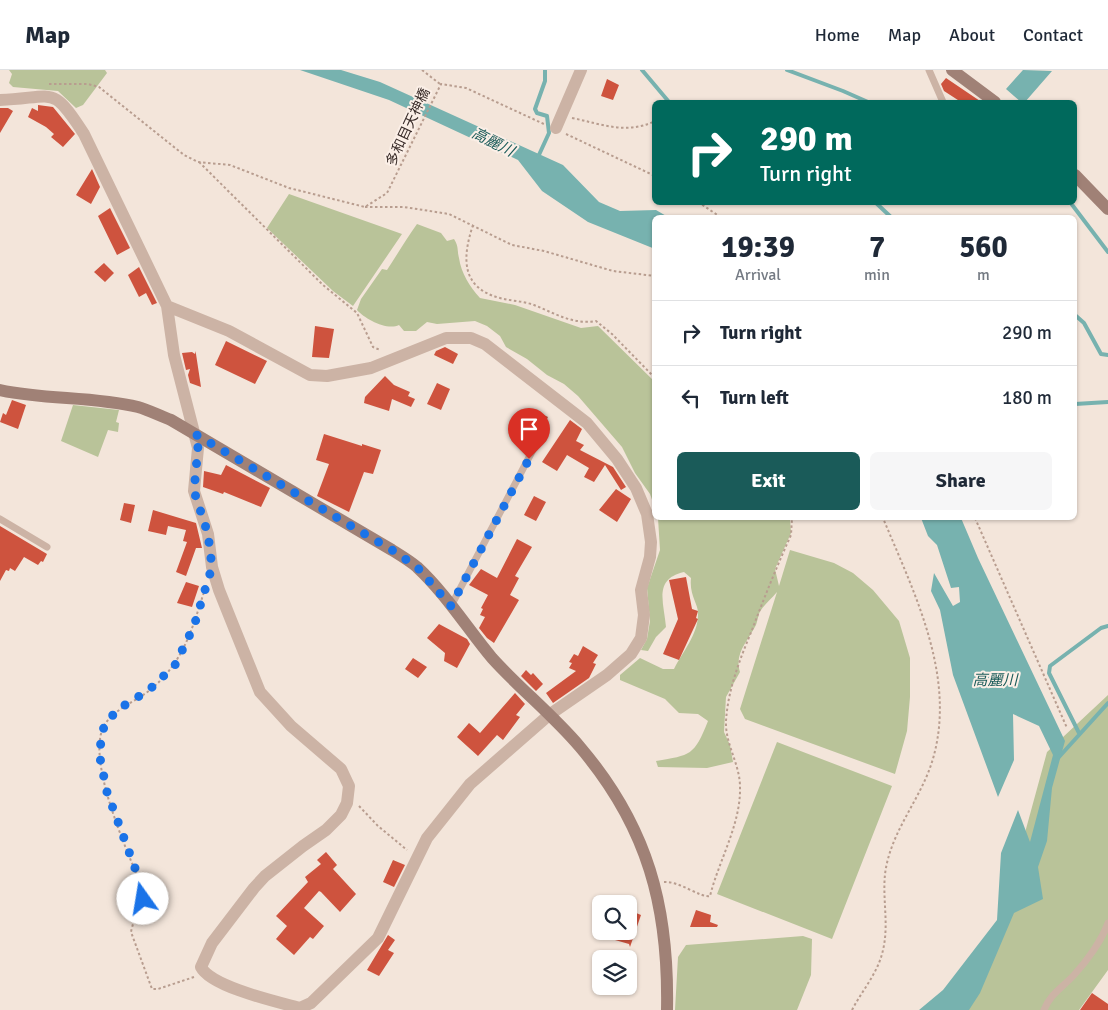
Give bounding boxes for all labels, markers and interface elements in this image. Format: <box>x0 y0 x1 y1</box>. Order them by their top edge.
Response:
text: Map <box>25 20 70 50</box>
text: Home <box>815 24 860 46</box>
text: Map <box>888 24 921 46</box>
text: About <box>949 24 995 46</box>
text: Contact <box>1023 24 1083 46</box>
street label: 多和目天神橋 <box>383 85 433 169</box>
text: 290 m <box>760 117 853 160</box>
icon: right <box>677 120 742 185</box>
water label: 高麗川 <box>469 124 519 161</box>
text: Turn right <box>760 160 852 187</box>
text: 19:39 <box>721 229 795 266</box>
text: 7 <box>869 229 885 266</box>
text: 560 <box>959 229 1008 266</box>
text: Arrival <box>735 265 781 285</box>
text: min <box>864 265 890 285</box>
text: m <box>977 265 990 285</box>
icon: right <box>677 319 705 347</box>
text: Turn right <box>720 321 802 345</box>
text: 290 m <box>1002 321 1052 345</box>
icon: left <box>677 384 705 412</box>
text: Turn left <box>720 386 789 410</box>
text: 180 m <box>1002 386 1052 410</box>
pin <box>508 408 550 459</box>
icon: arrive <box>515 415 543 443</box>
button: Exit <box>677 452 860 510</box>
button: Share <box>870 452 1052 510</box>
water label: 高麗川 <box>972 671 1019 689</box>
position arrow <box>116 872 168 924</box>
map controls <box>592 895 637 995</box>
button: search <box>592 895 637 940</box>
button: layers <box>592 950 637 995</box>

